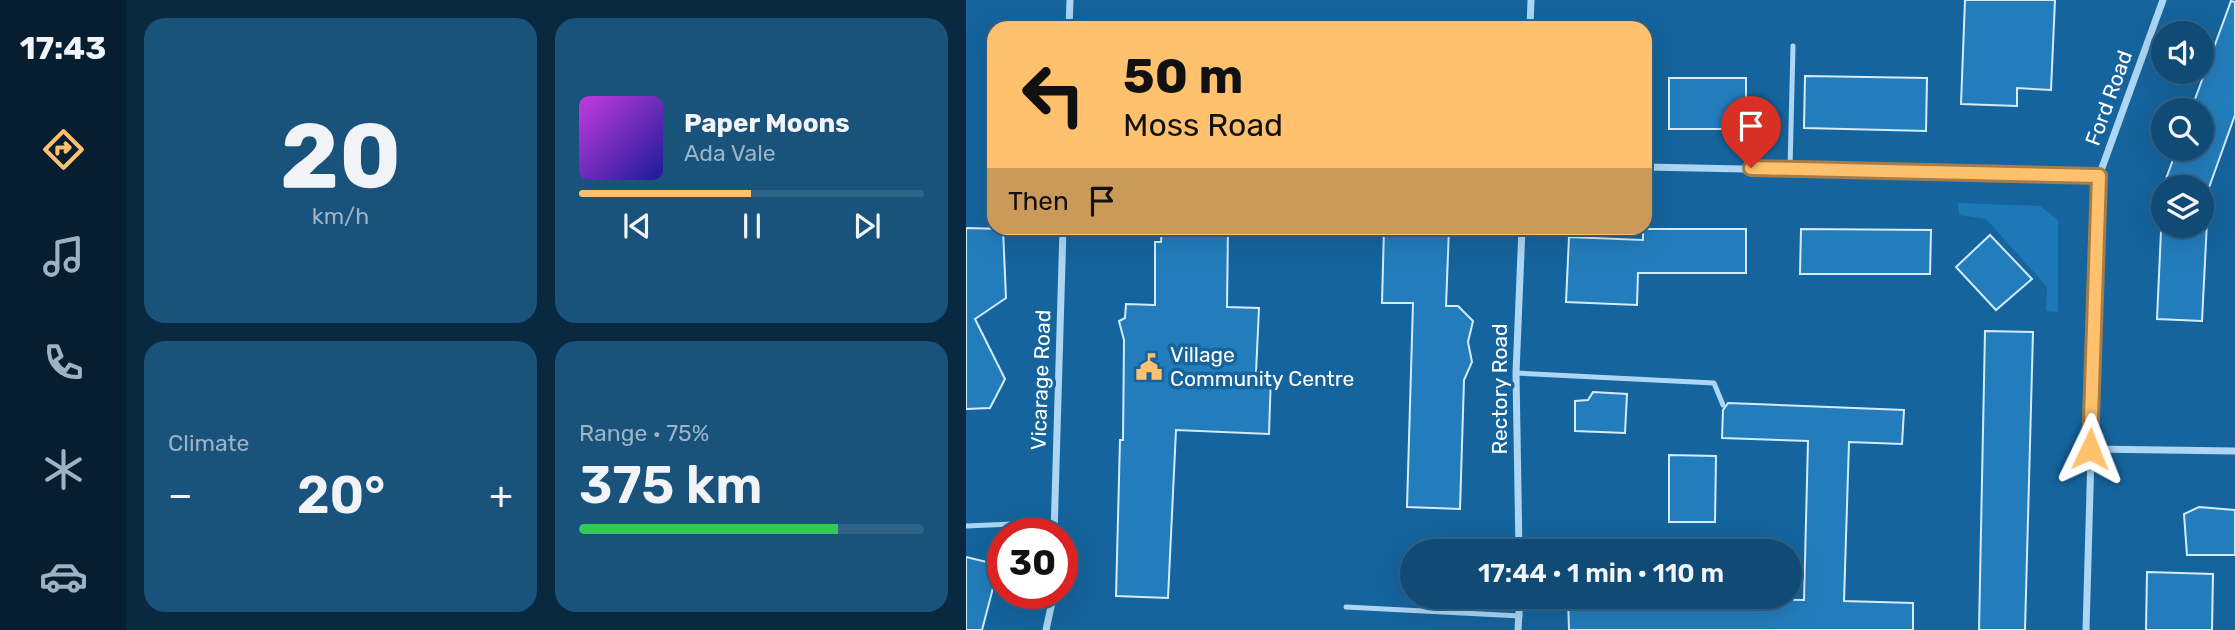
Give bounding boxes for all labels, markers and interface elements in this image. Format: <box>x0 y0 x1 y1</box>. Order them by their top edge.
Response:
map controls <box>2151 21 2214 238</box>
button: sound <box>2151 21 2214 84</box>
text: 17:43 <box>20 29 106 67</box>
text: 50 m <box>1123 47 1243 105</box>
street label: Ford Road <box>2080 47 2137 149</box>
icon: left <box>1008 49 1099 140</box>
pin <box>1721 96 1781 168</box>
button: search <box>2151 98 2214 161</box>
text: 20 <box>280 102 401 210</box>
text: Moss Road <box>1123 106 1283 144</box>
icon: arrive <box>1732 107 1770 145</box>
text: Paper Moons <box>684 108 850 139</box>
icon: directions <box>39 125 88 174</box>
text: Ada Vale <box>684 139 776 167</box>
button: layers <box>2151 175 2214 238</box>
icon: arrive <box>1083 182 1121 220</box>
text: Then <box>1008 186 1069 217</box>
text: km/h <box>312 202 369 230</box>
icon: previous <box>618 207 656 245</box>
icon: pause <box>733 207 771 245</box>
icon: next <box>848 207 886 245</box>
icon: music <box>39 232 88 281</box>
street label: Vicarage Road <box>1026 309 1055 451</box>
street label: Rectory Road <box>1487 323 1512 455</box>
icon: phone <box>39 338 88 387</box>
place label: Village Community Centre <box>1170 342 1354 391</box>
public building icon: Village Community Centre <box>1134 352 1164 382</box>
position arrow <box>2053 412 2127 486</box>
text: Range · 75% <box>579 419 709 447</box>
text: Climate <box>168 429 249 457</box>
icon: climate <box>39 445 88 494</box>
text: 375 km <box>579 454 763 516</box>
text: 20° <box>297 464 385 526</box>
text: − <box>168 472 193 518</box>
text: + <box>489 472 513 518</box>
speed limit sign: 30 <box>987 518 1078 609</box>
icon: car <box>39 552 88 601</box>
text: 17:44 · 1 min · 110 m <box>1478 558 1724 589</box>

